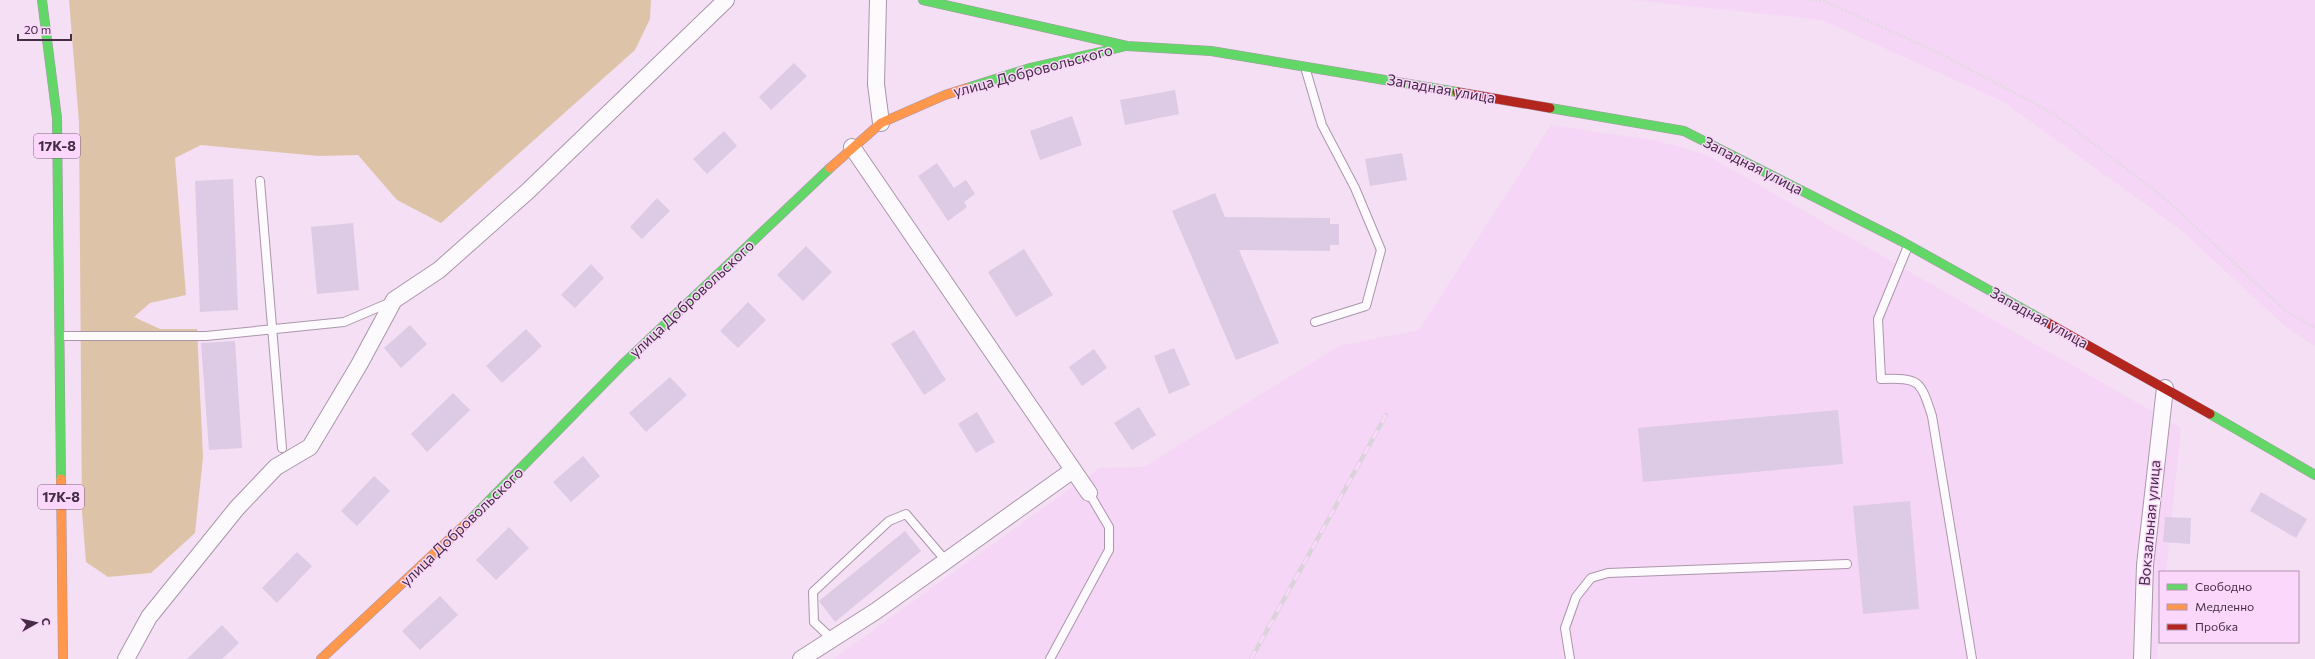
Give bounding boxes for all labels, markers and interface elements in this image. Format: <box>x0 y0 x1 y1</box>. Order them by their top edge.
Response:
scale bar <box>18 16 71 42</box>
text: 20 m <box>24 22 51 36</box>
street label: улица Добровольского <box>951 40 1114 100</box>
street label: Западная улица <box>1386 70 1497 106</box>
street label: Западная улица <box>1701 132 1806 198</box>
road number: 17К-8 <box>34 134 80 158</box>
street label: улица Добровольского <box>625 236 757 361</box>
street label: Западная улица <box>1987 283 2092 352</box>
street label: Вокзальная улица <box>2135 459 2163 587</box>
street label: улица Добровольского <box>396 463 527 590</box>
road number: 17К-8 <box>38 485 84 509</box>
legend <box>2159 571 2299 643</box>
text: Свободно <box>2195 579 2252 593</box>
text: Медленно <box>2195 599 2254 613</box>
north arrow <box>16 603 56 643</box>
text: С <box>39 617 53 627</box>
text: Пробка <box>2195 619 2238 633</box>

